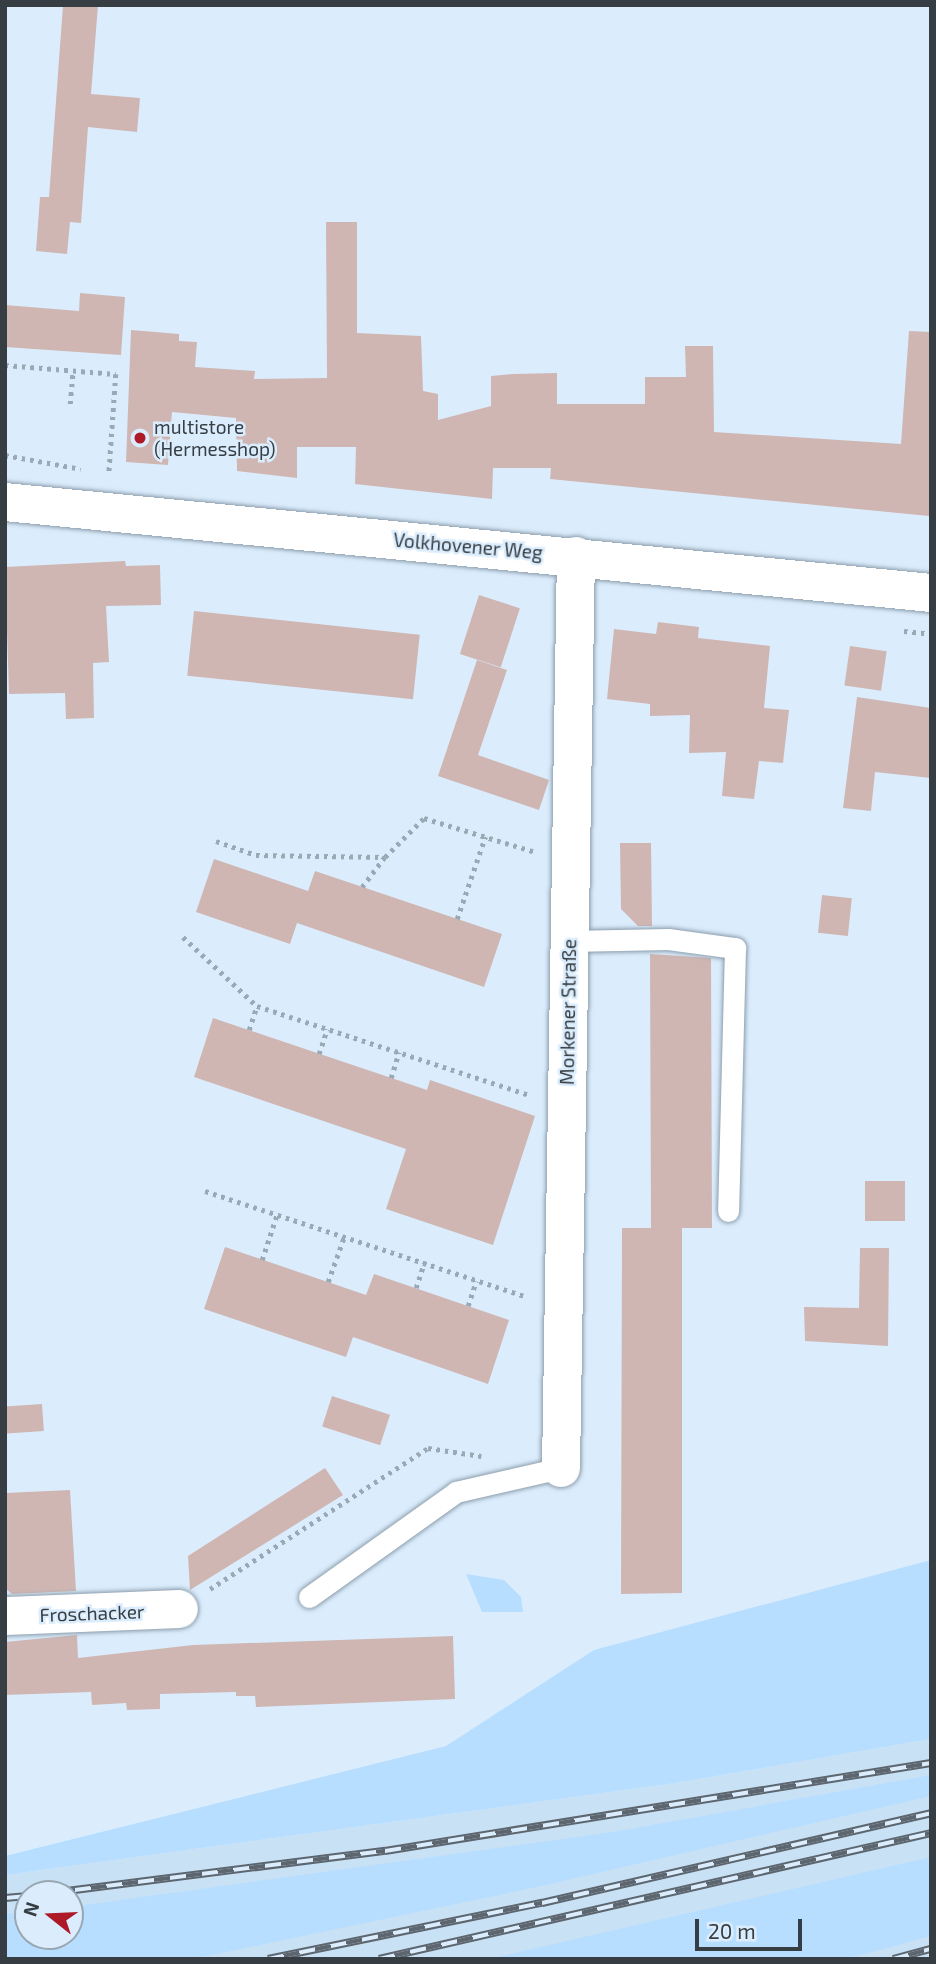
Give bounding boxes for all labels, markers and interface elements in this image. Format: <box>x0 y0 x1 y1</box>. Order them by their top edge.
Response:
place label: multistore (Hermesshop) <box>154 416 276 460</box>
marker: multistore (Hermesshop) <box>132 430 148 446</box>
street label: Volkhovener Weg <box>392 528 544 564</box>
street label: Morkener Straße <box>555 939 581 1085</box>
street label: Froschacker <box>39 1600 145 1626</box>
north arrow <box>14 1880 84 1950</box>
text: N <box>17 1899 44 1919</box>
scale bar <box>698 1904 805 1948</box>
text: 20 m <box>708 1918 756 1943</box>

